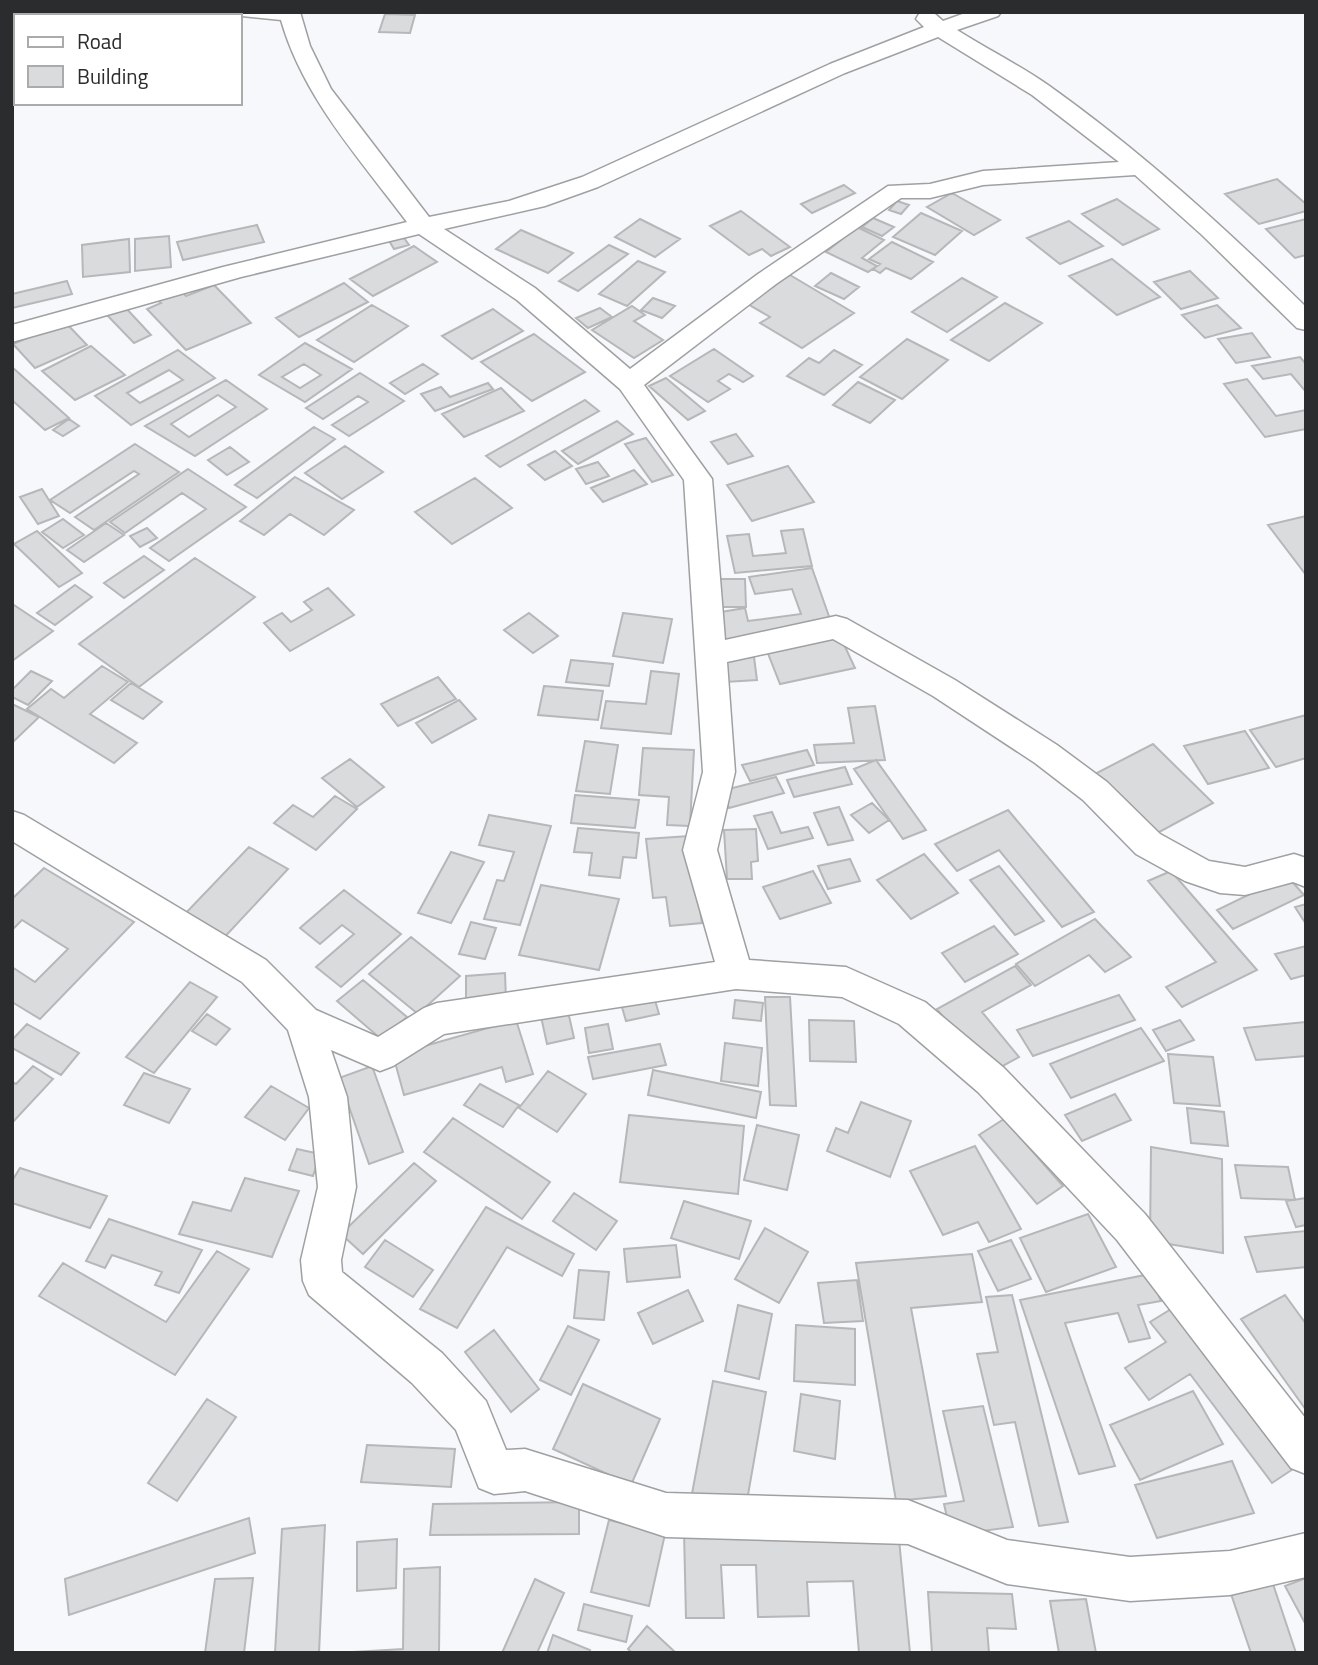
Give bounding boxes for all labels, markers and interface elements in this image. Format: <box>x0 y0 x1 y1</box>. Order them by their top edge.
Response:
legend <box>14 14 242 105</box>
text: Road <box>77 25 122 57</box>
text: Building <box>77 60 149 92</box>

